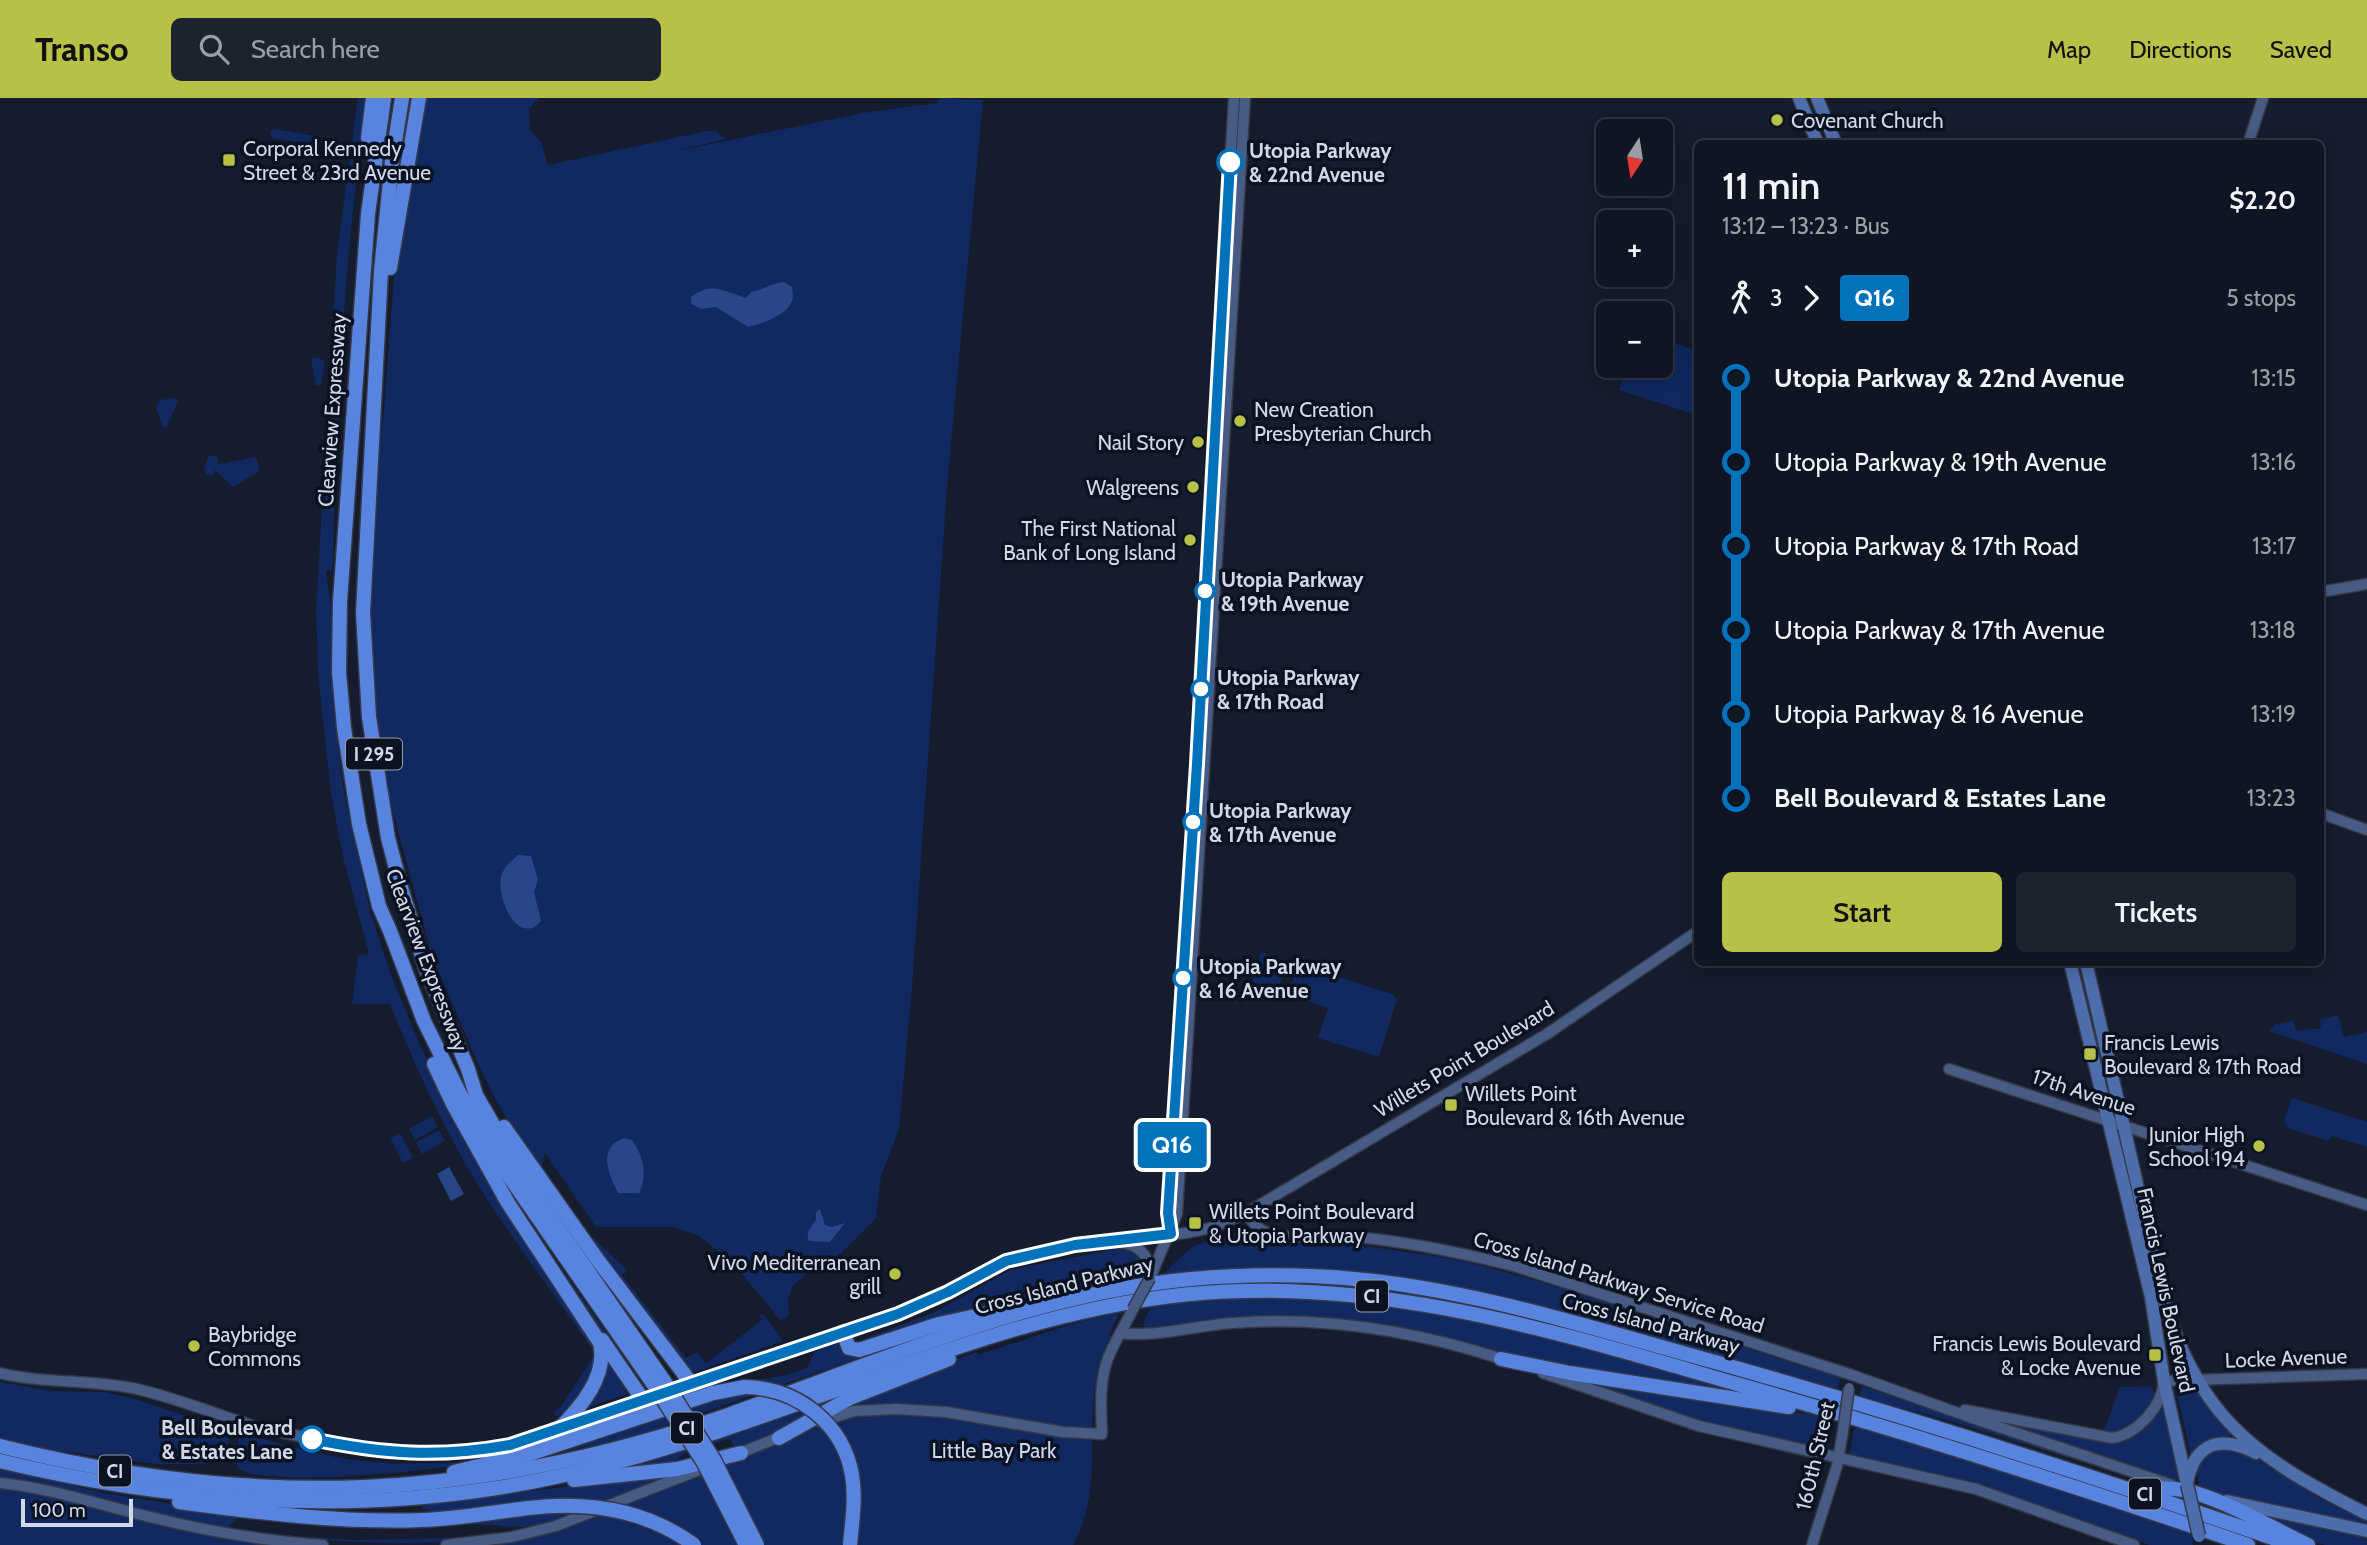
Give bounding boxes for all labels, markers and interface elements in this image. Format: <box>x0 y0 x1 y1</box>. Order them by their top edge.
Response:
search box <box>171 18 661 81</box>
text: Transo <box>35 29 129 69</box>
icon: search <box>195 30 233 68</box>
text: Search here <box>251 33 380 65</box>
text: Map <box>2047 35 2091 64</box>
text: Directions <box>2129 35 2232 64</box>
text: Saved <box>2270 35 2332 64</box>
place label: Covenant Church <box>1791 108 1944 133</box>
marker: Covenant Church <box>1769 112 1785 128</box>
north arrow <box>1596 119 1673 196</box>
map controls <box>1596 119 1673 378</box>
place label: Corporal Kennedy Street & 23rd Avenue <box>243 136 431 185</box>
place label: Utopia Parkway & 22nd Avenue <box>1249 138 1392 187</box>
marker: Utopia Parkway & 22nd Avenue <box>1217 149 1243 175</box>
marker: Corporal Kennedy Street & 23rd Avenue <box>221 152 237 168</box>
text: 11 min <box>1722 162 1820 209</box>
text: $2.20 <box>2229 184 2296 216</box>
button: + <box>1596 210 1673 287</box>
text: 13:12 – 13:23 · Bus <box>1722 212 1889 240</box>
icon: walk <box>1722 279 1760 317</box>
icon: forward <box>1792 279 1830 317</box>
text: Q16 <box>1854 283 1895 312</box>
text: 3 <box>1770 284 1782 312</box>
text: 5 stops <box>2226 284 2296 312</box>
button: − <box>1596 301 1673 378</box>
street label: Clearview Expressway <box>313 312 351 508</box>
text: Utopia Parkway & 22nd Avenue <box>1774 362 2124 394</box>
text: 13:15 <box>2251 364 2296 392</box>
place label: New Creation Presbyterian Church <box>1254 397 1432 446</box>
marker: New Creation Presbyterian Church <box>1232 413 1248 429</box>
place label: Nail Story <box>1097 430 1184 455</box>
marker: Nail Story <box>1190 434 1206 450</box>
text: Utopia Parkway & 19th Avenue <box>1774 446 2107 478</box>
text: 13:16 <box>2251 448 2296 476</box>
place label: Walgreens <box>1086 475 1179 500</box>
marker: Walgreens <box>1185 479 1201 495</box>
place label: The First National Bank of Long Island <box>1003 516 1176 565</box>
text: Utopia Parkway & 17th Road <box>1774 530 2079 562</box>
marker: The First National Bank of Long Island <box>1182 532 1198 548</box>
text: 13:17 <box>2252 532 2296 560</box>
place label: Utopia Parkway & 19th Avenue <box>1221 567 1364 616</box>
marker: Utopia Parkway & 19th Avenue <box>1195 581 1215 601</box>
text: Utopia Parkway & 17th Avenue <box>1774 614 2105 646</box>
text: 13:18 <box>2250 616 2296 644</box>
place label: Utopia Parkway & 17th Road <box>1217 665 1360 714</box>
marker: Utopia Parkway & 17th Road <box>1191 679 1211 699</box>
text: Utopia Parkway & 16 Avenue <box>1774 698 2084 730</box>
text: 13:19 <box>2251 700 2296 728</box>
road number: I 295 <box>346 738 402 769</box>
text: Bell Boulevard & Estates Lane <box>1774 782 2106 814</box>
text: 13:23 <box>2247 784 2296 812</box>
place label: Utopia Parkway & 17th Avenue <box>1209 798 1352 847</box>
marker: Utopia Parkway & 17th Avenue <box>1183 812 1203 832</box>
street label: Clearview Expressway <box>381 865 474 1055</box>
button: Start <box>1722 872 2002 952</box>
button: Tickets <box>2016 872 2296 952</box>
place label: Utopia Parkway & 16 Avenue <box>1199 954 1342 1003</box>
marker: Utopia Parkway & 16 Avenue <box>1173 968 1193 988</box>
street label: Willets Point Boulevard <box>1370 995 1558 1123</box>
place label: Francis Lewis Boulevard & 17th Road <box>2104 1030 2301 1079</box>
marker: Francis Lewis Boulevard & 17th Road <box>2082 1046 2098 1062</box>
street label: 17th Avenue <box>2029 1064 2139 1121</box>
place label: Willets Point Boulevard & 16th Avenue <box>1465 1081 1685 1130</box>
marker: Willets Point Boulevard & 16th Avenue <box>1443 1097 1459 1113</box>
line badge: Q16 <box>1132 1122 1212 1168</box>
place label: Junior High School 194 <box>2148 1122 2245 1171</box>
text: Q16 <box>1152 1130 1192 1159</box>
marker: Junior High School 194 <box>2251 1138 2267 1154</box>
street label: Francis Lewis Boulevard <box>2132 1185 2200 1395</box>
place label: Willets Point Boulevard & Utopia Parkway <box>1209 1199 1414 1248</box>
marker: Willets Point Boulevard & Utopia Parkway <box>1187 1215 1203 1231</box>
street label: Cross Island Parkway Service Road <box>1471 1226 1767 1338</box>
place label: Vivo Mediterranean grill <box>707 1250 881 1299</box>
street label: Cross Island Parkway <box>972 1251 1156 1319</box>
marker: Vivo Mediterranean grill <box>887 1266 903 1282</box>
road number: CI <box>1356 1280 1388 1312</box>
street label: Cross Island Parkway <box>1559 1287 1743 1359</box>
place label: Baybridge Commons <box>208 1322 301 1371</box>
place label: Francis Lewis Boulevard & Locke Avenue <box>1932 1331 2141 1380</box>
marker: Baybridge Commons <box>186 1338 202 1354</box>
street label: Locke Avenue <box>2224 1343 2348 1373</box>
marker: Francis Lewis Boulevard & Locke Avenue <box>2147 1347 2163 1363</box>
street label: 160th Street <box>1790 1399 1840 1513</box>
road number: CI <box>671 1412 703 1444</box>
place label: Bell Boulevard & Estates Lane <box>161 1415 293 1464</box>
marker: Bell Boulevard & Estates Lane <box>299 1426 325 1452</box>
park label: Little Bay Park <box>932 1438 1057 1463</box>
road number: CI <box>99 1456 131 1486</box>
road number: CI <box>2129 1478 2161 1510</box>
scale bar <box>21 1496 133 1528</box>
text: 100 m <box>32 1499 86 1522</box>

